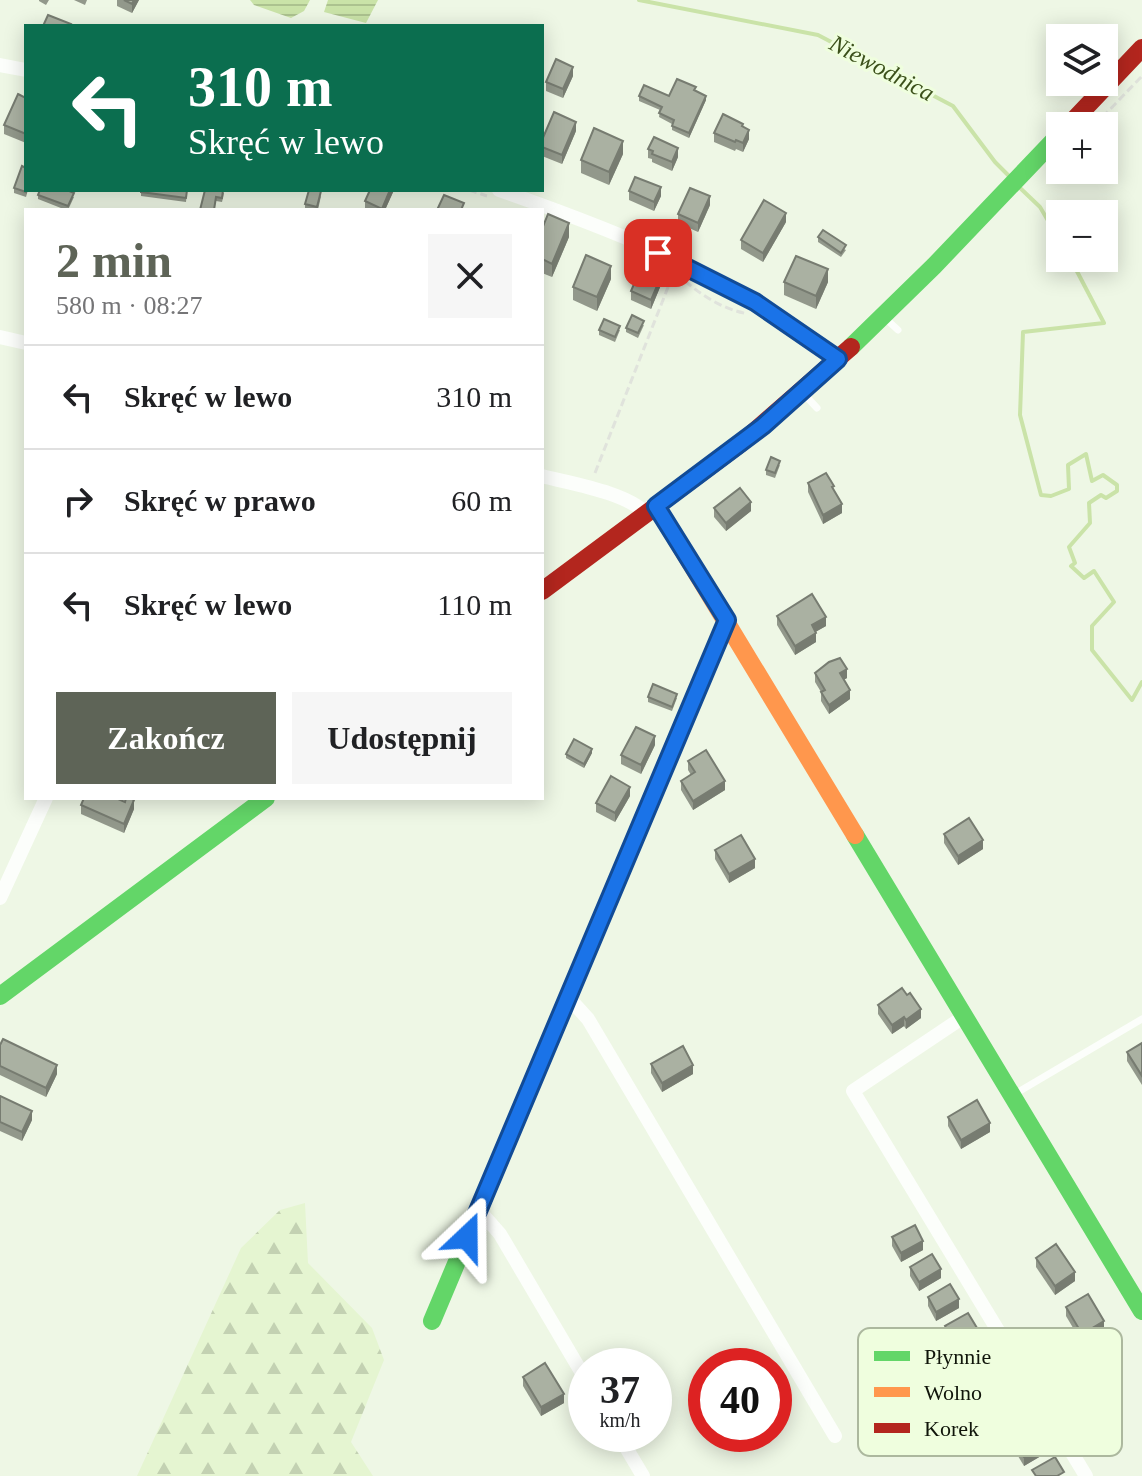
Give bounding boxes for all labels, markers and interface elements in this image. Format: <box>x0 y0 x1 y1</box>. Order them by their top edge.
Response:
map controls <box>1046 24 1118 272</box>
button: layers <box>1046 24 1118 96</box>
water label: Niewodnica <box>824 29 939 106</box>
icon: left <box>56 56 160 160</box>
text: 310 m <box>188 56 333 118</box>
button: + <box>1046 112 1118 184</box>
text: Skręć w lewo <box>188 122 384 162</box>
button: − <box>1046 200 1118 272</box>
pin <box>624 219 692 287</box>
icon: arrive <box>636 231 680 275</box>
text: 2 min <box>56 234 172 287</box>
button: close <box>428 234 512 318</box>
text: 580 m · 08:27 <box>56 291 203 320</box>
icon: left <box>56 375 100 419</box>
text: Skręć w lewo <box>124 380 292 413</box>
text: 310 m <box>436 380 512 413</box>
icon: right <box>56 479 100 523</box>
text: Skręć w prawo <box>124 484 316 517</box>
text: 60 m <box>451 484 512 517</box>
icon: left <box>56 583 100 627</box>
text: Skręć w lewo <box>124 588 292 621</box>
text: 110 m <box>437 588 512 621</box>
button: Zakończ <box>56 692 276 784</box>
button: Udostępnij <box>292 692 512 784</box>
position arrow <box>425 1195 509 1279</box>
legend <box>858 1328 1122 1456</box>
text: Płynnie <box>924 1344 991 1369</box>
speed limit sign: 40 <box>688 1348 792 1452</box>
text: 37 <box>600 1367 640 1412</box>
text: Wolno <box>924 1380 982 1405</box>
text: km/h <box>599 1409 641 1431</box>
text: Korek <box>924 1416 979 1441</box>

